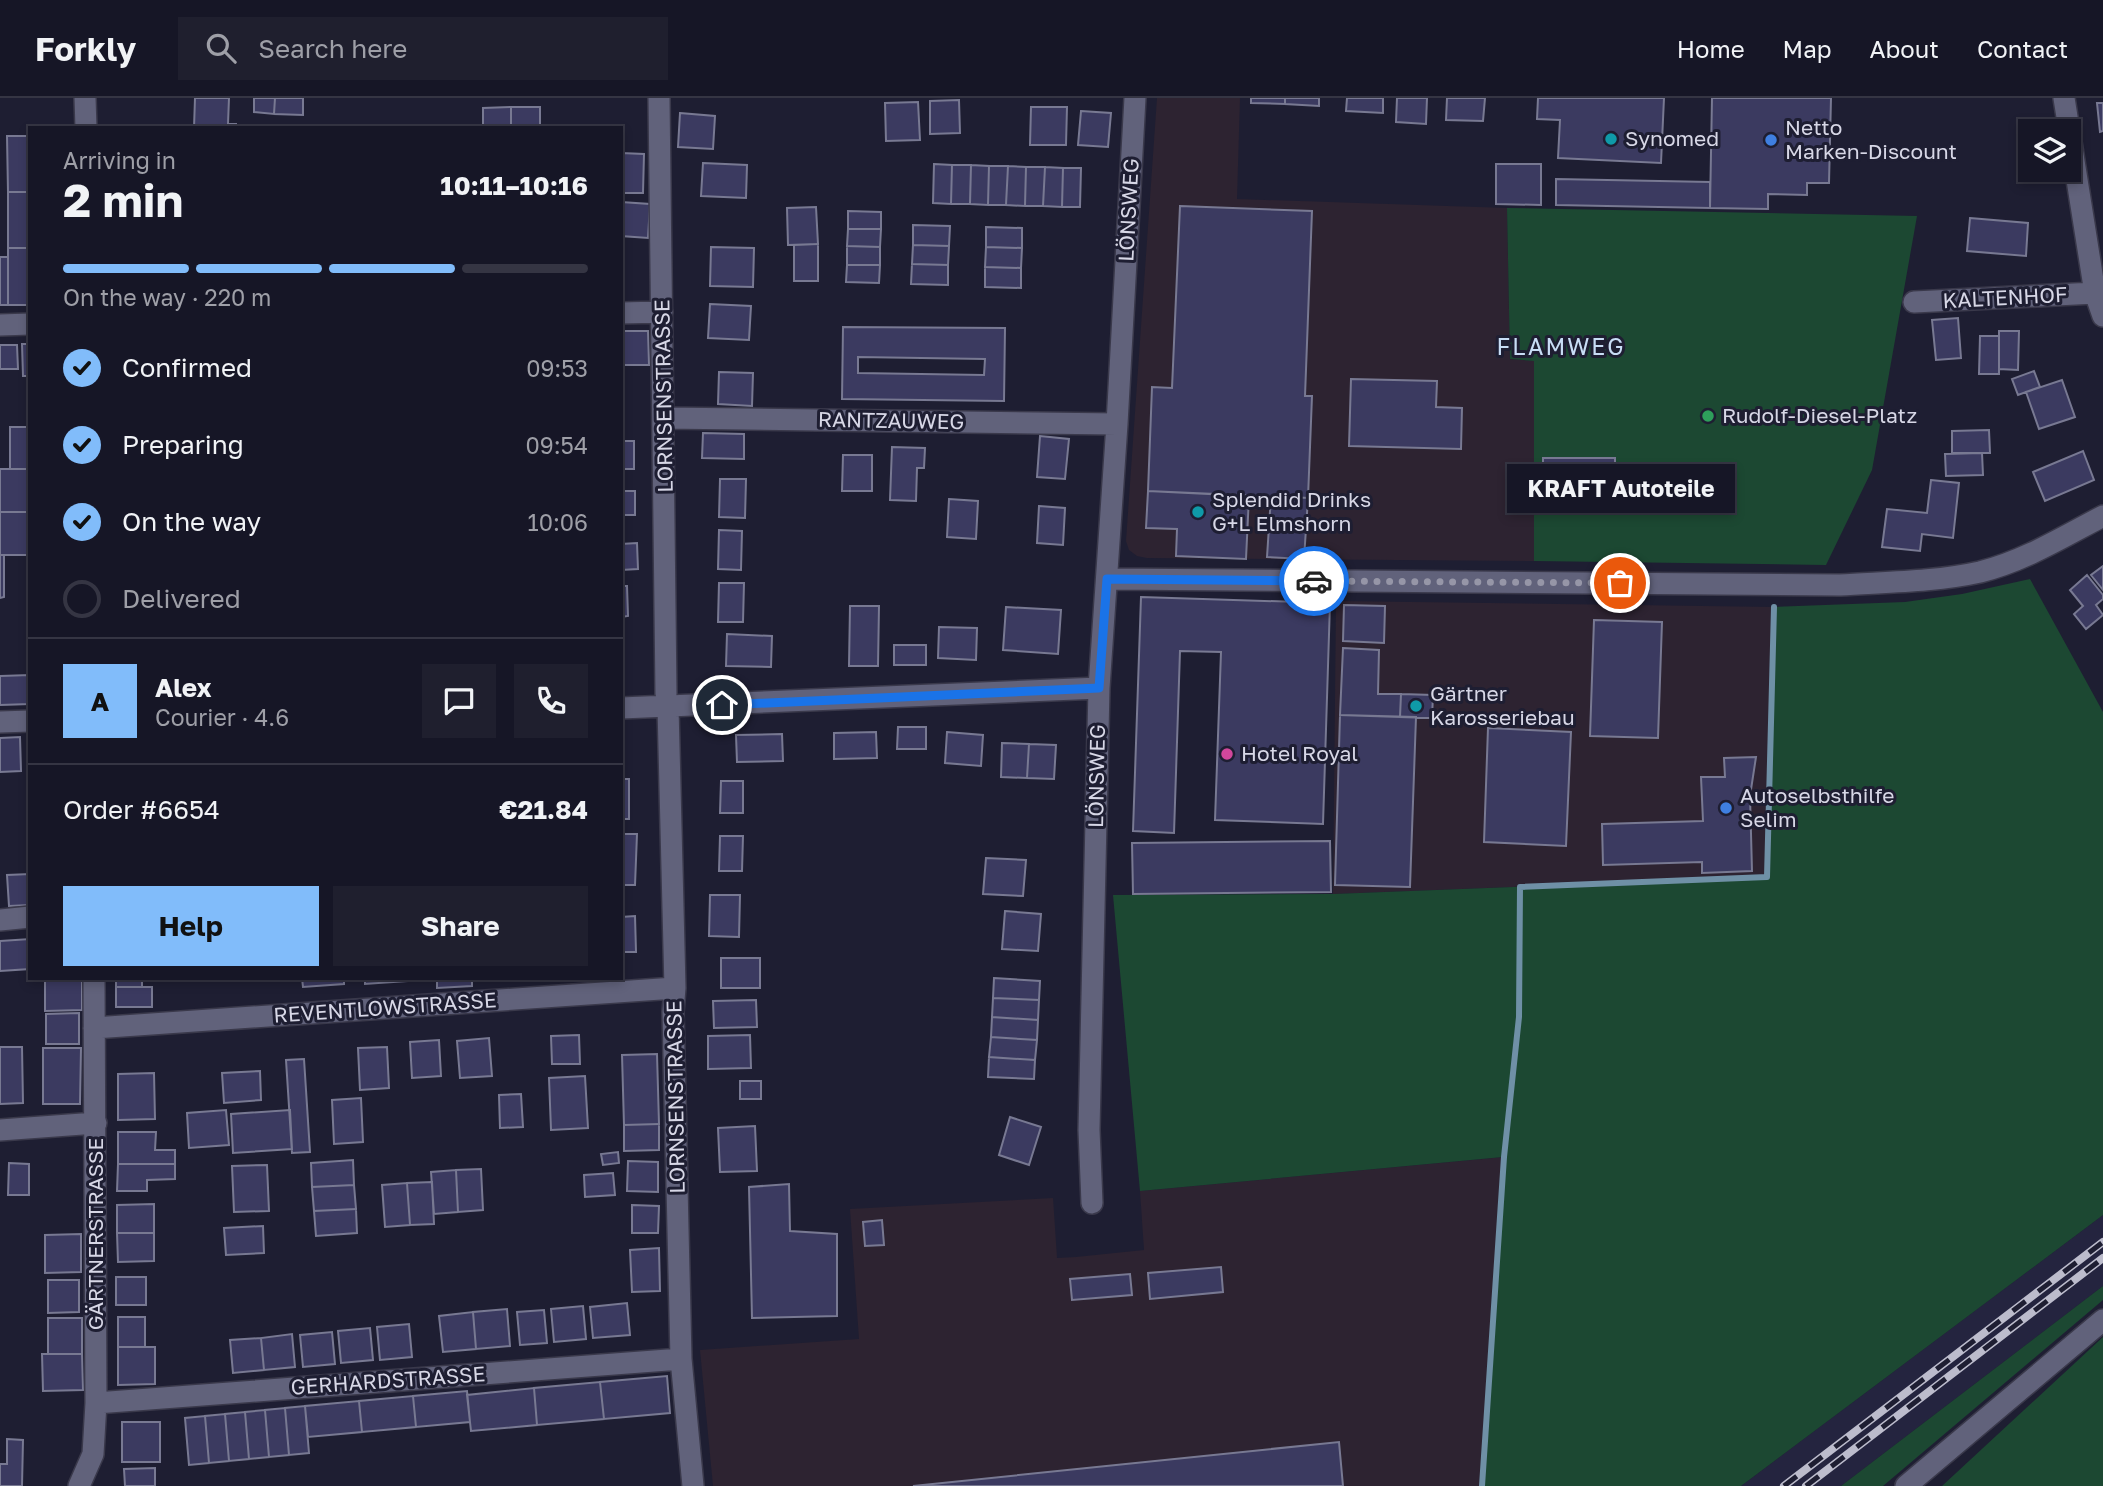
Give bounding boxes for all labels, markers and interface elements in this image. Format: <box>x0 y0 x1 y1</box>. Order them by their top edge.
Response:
search box <box>178 17 668 80</box>
text: Forkly <box>35 29 136 68</box>
icon: search <box>202 29 240 67</box>
text: Search here <box>258 33 407 64</box>
text: Home <box>1677 34 1745 63</box>
text: Map <box>1783 34 1832 63</box>
text: About <box>1870 34 1939 63</box>
text: Contact <box>1977 34 2068 63</box>
place label: Netto Marken-Discount <box>1785 114 1957 164</box>
map controls <box>2018 119 2081 182</box>
button: layers <box>2018 119 2081 182</box>
place label: Synomed <box>1625 125 1719 151</box>
marker: Synomed <box>1603 131 1619 147</box>
marker: Netto Marken-Discount <box>1763 132 1779 148</box>
text: Arriving in <box>63 146 176 174</box>
street label: LÖNSWEG <box>1112 158 1144 262</box>
text: 10:11–10:16 <box>440 170 588 201</box>
text: 2 min <box>63 172 183 227</box>
street label: KALTENHOF <box>1942 281 2068 313</box>
text: On the way · 220 m <box>63 283 271 311</box>
street label: LORNSENSTRASSE <box>648 299 678 493</box>
district label: FLAMWEG <box>1497 332 1625 360</box>
icon: check <box>63 349 101 387</box>
text: Confirmed <box>122 352 252 383</box>
text: 09:53 <box>526 354 588 382</box>
place label: Rudolf-Diesel-Platz <box>1722 402 1917 428</box>
street label: RANTZAUWEG <box>818 406 964 434</box>
marker: Rudolf-Diesel-Platz <box>1700 408 1716 424</box>
icon: check <box>63 426 101 464</box>
text: Preparing <box>122 429 244 460</box>
text: 09:54 <box>526 431 588 459</box>
callout: KRAFT Autoteile <box>1506 464 1734 513</box>
text: KRAFT Autoteile <box>1528 474 1714 502</box>
place label: Splendid Drinks G+L Elmshorn <box>1212 486 1371 536</box>
icon: check <box>63 503 101 541</box>
marker: Splendid Drinks G+L Elmshorn <box>1190 504 1206 520</box>
text: On the way <box>122 506 261 537</box>
text: 10:06 <box>528 508 588 536</box>
courier <box>1279 546 1349 616</box>
pin <box>1590 553 1650 613</box>
icon: car <box>1295 562 1333 600</box>
icon: bag <box>1601 564 1639 602</box>
text: Delivered <box>122 583 241 614</box>
button: chat <box>422 664 496 738</box>
button: phone <box>514 664 588 738</box>
text: Alex <box>155 672 212 703</box>
pin <box>692 675 752 735</box>
place label: Gärtner Karosseriebau <box>1430 680 1575 730</box>
text: A <box>91 686 109 717</box>
icon: home <box>703 686 741 724</box>
marker: Gärtner Karosseriebau <box>1408 698 1424 714</box>
text: Courier · 4.6 <box>155 703 289 731</box>
street label: LÖNSWEG <box>1082 724 1110 828</box>
place label: Hotel Royal <box>1241 740 1358 766</box>
marker: Hotel Royal <box>1219 746 1235 762</box>
place label: Autoselbsthilfe Selim <box>1740 782 1894 832</box>
text: Order #6654 <box>63 794 220 825</box>
text: €21.84 <box>499 794 588 825</box>
marker: Autoselbsthilfe Selim <box>1718 800 1734 816</box>
button: Help <box>63 886 319 966</box>
button: Share <box>333 886 588 966</box>
street label: REVENTLOWSTRASSE <box>272 986 497 1028</box>
street label: LORNSENSTRASSE <box>660 1000 690 1194</box>
street label: GÄRTNERSTRASSE <box>82 1138 108 1330</box>
street label: GERHARDSTRASSE <box>290 1360 486 1400</box>

